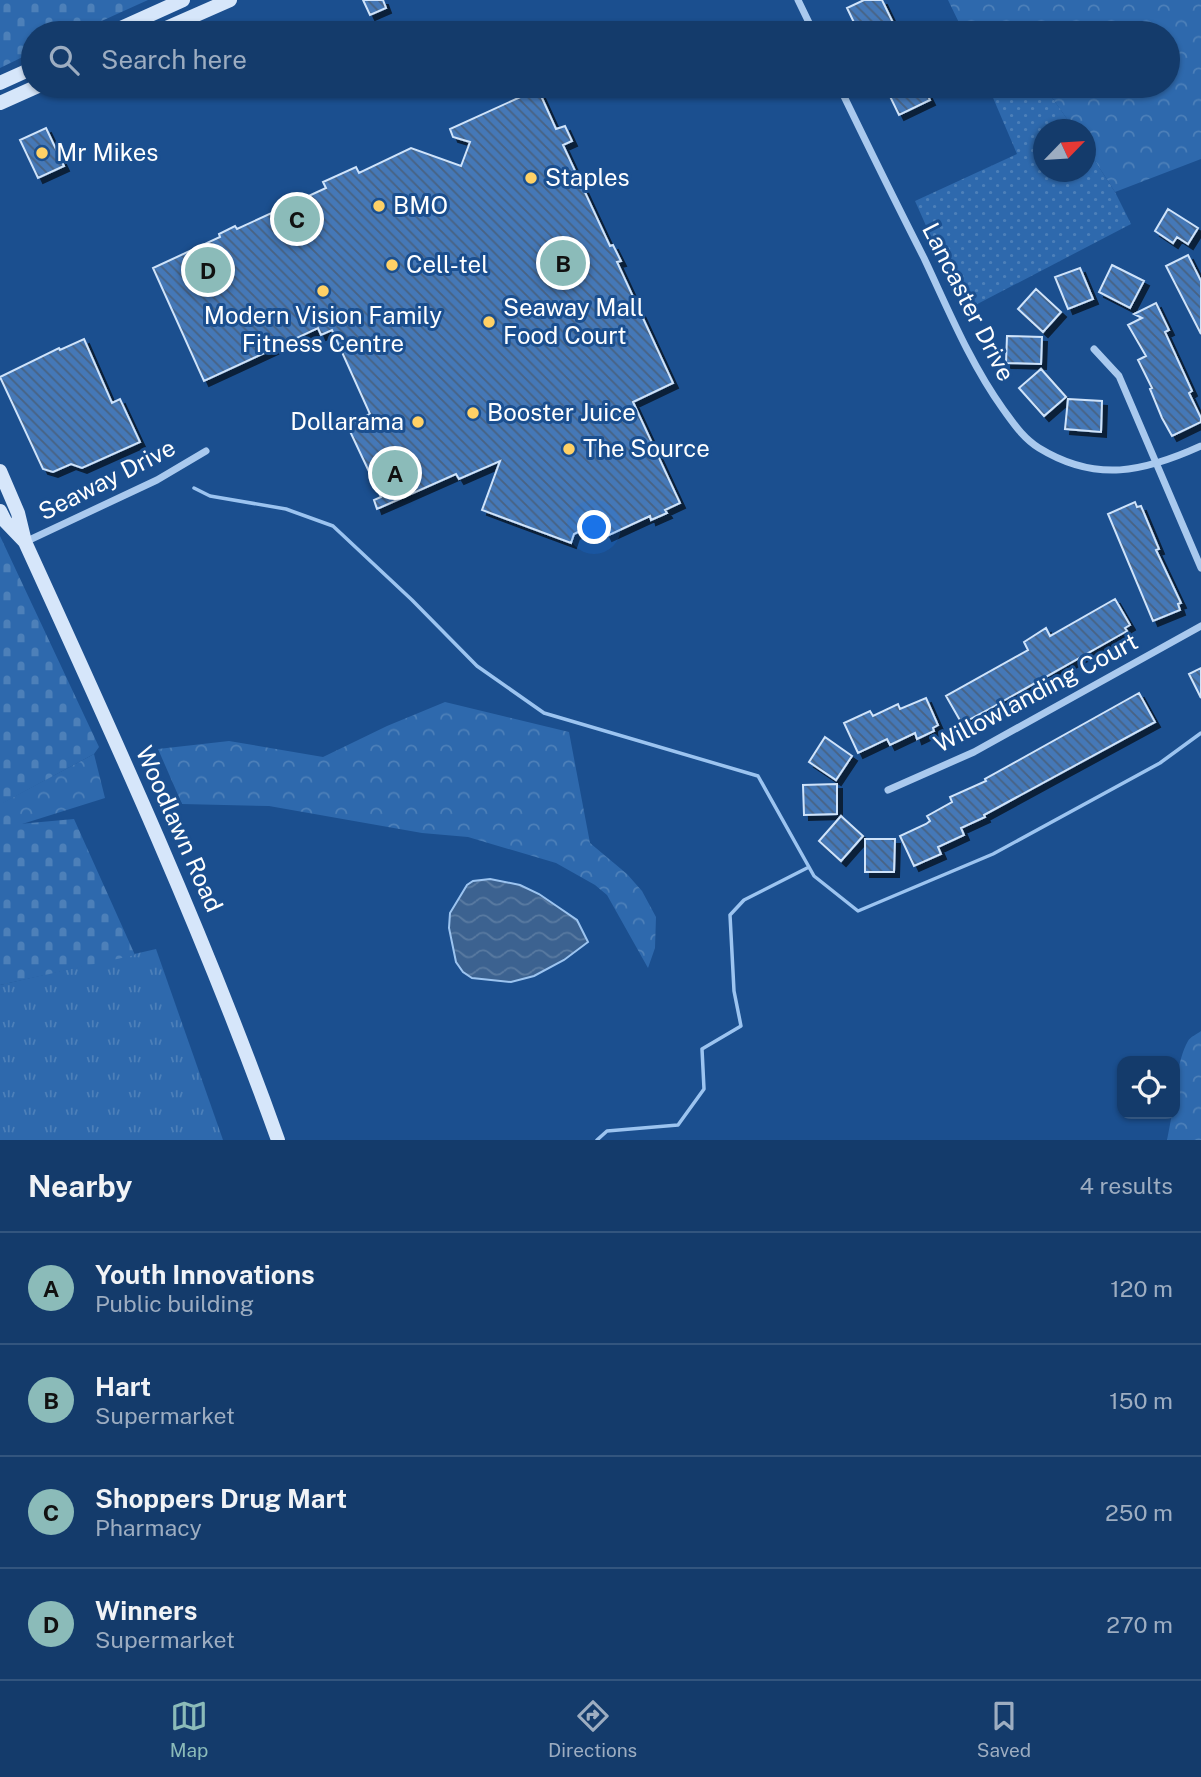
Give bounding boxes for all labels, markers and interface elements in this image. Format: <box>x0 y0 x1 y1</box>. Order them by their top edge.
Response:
search box <box>21 21 1180 98</box>
icon: search <box>45 41 83 79</box>
text: Search here <box>101 44 247 75</box>
north arrow <box>1033 119 1096 182</box>
place label: Mr Mikes <box>56 138 158 166</box>
marker: Mr Mikes <box>34 145 50 161</box>
place label: Staples <box>545 163 630 191</box>
marker: Staples <box>523 170 539 186</box>
place label: BMO <box>393 191 448 219</box>
pin: C <box>274 193 320 245</box>
marker: BMO <box>371 198 387 214</box>
street label: Lancaster Drive <box>917 218 1021 385</box>
pin: B <box>540 237 586 289</box>
pin: D <box>185 244 231 296</box>
place label: Cell-tel <box>406 250 488 278</box>
marker: Cell-tel <box>384 257 400 273</box>
marker: Modern Vision Family Fitness Centre <box>315 283 331 299</box>
place label: Seaway Mall Food Court <box>503 293 644 349</box>
place label: Modern Vision Family Fitness Centre <box>204 301 442 357</box>
marker: Seaway Mall Food Court <box>481 314 497 330</box>
place label: Booster Juice <box>487 398 636 426</box>
marker: Booster Juice <box>465 405 481 421</box>
place label: Dollarama <box>290 407 404 435</box>
marker: Dollarama <box>410 414 426 430</box>
street label: Seaway Drive <box>33 433 180 526</box>
place label: The Source <box>583 434 710 462</box>
marker: The Source <box>561 441 577 457</box>
pin: A <box>372 447 418 499</box>
your location <box>577 510 611 544</box>
street label: Willowlanding Court <box>929 627 1142 758</box>
street label: Woodlawn Road <box>131 741 229 916</box>
map controls <box>1117 1056 1180 1119</box>
button: locate <box>1117 1056 1180 1119</box>
text: Nearby <box>28 1168 132 1204</box>
text: 4 results <box>1079 1172 1173 1199</box>
text: Youth Innovations <box>95 1259 315 1290</box>
text: A <box>43 1275 59 1302</box>
text: 120 m <box>1110 1275 1173 1302</box>
text: Public building <box>95 1290 254 1317</box>
text: Hart <box>95 1371 151 1402</box>
text: B <box>43 1387 59 1414</box>
text: 150 m <box>1109 1387 1173 1414</box>
text: Supermarket <box>95 1402 235 1429</box>
text: Shoppers Drug Mart <box>95 1483 347 1514</box>
text: C <box>43 1499 59 1526</box>
text: 250 m <box>1105 1499 1173 1526</box>
text: Pharmacy <box>95 1514 202 1541</box>
text: Winners <box>95 1595 197 1626</box>
text: D <box>43 1611 59 1638</box>
text: 270 m <box>1106 1611 1173 1638</box>
text: Supermarket <box>95 1626 235 1653</box>
tab: Map <box>170 1697 208 1761</box>
tab: Directions <box>548 1697 637 1761</box>
tab: Saved <box>977 1697 1031 1761</box>

